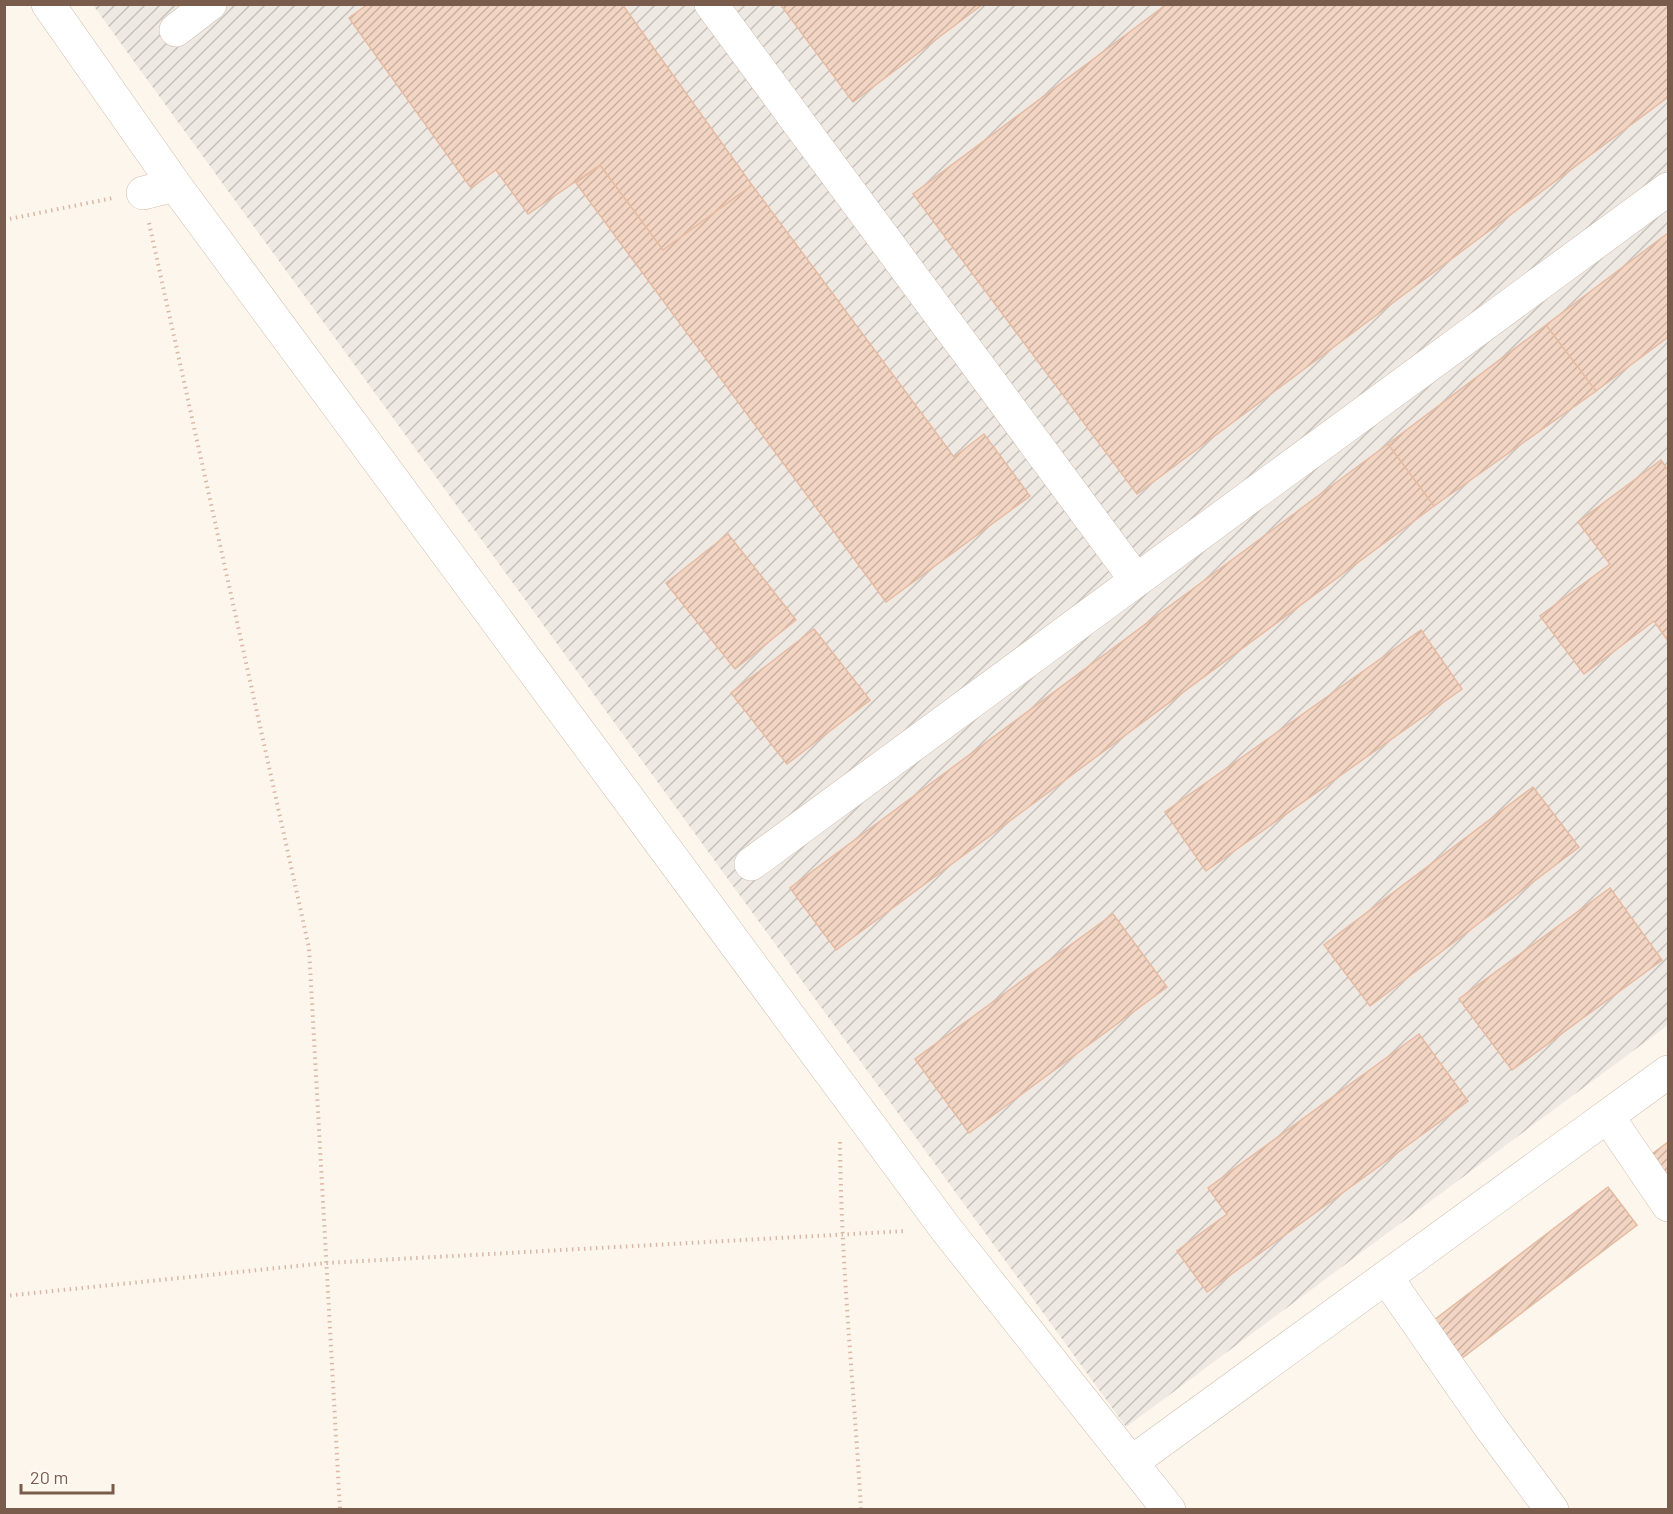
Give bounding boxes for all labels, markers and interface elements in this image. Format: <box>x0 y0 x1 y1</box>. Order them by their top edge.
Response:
scale bar <box>21 1457 112 1495</box>
text: 20 m <box>30 1466 68 1488</box>

